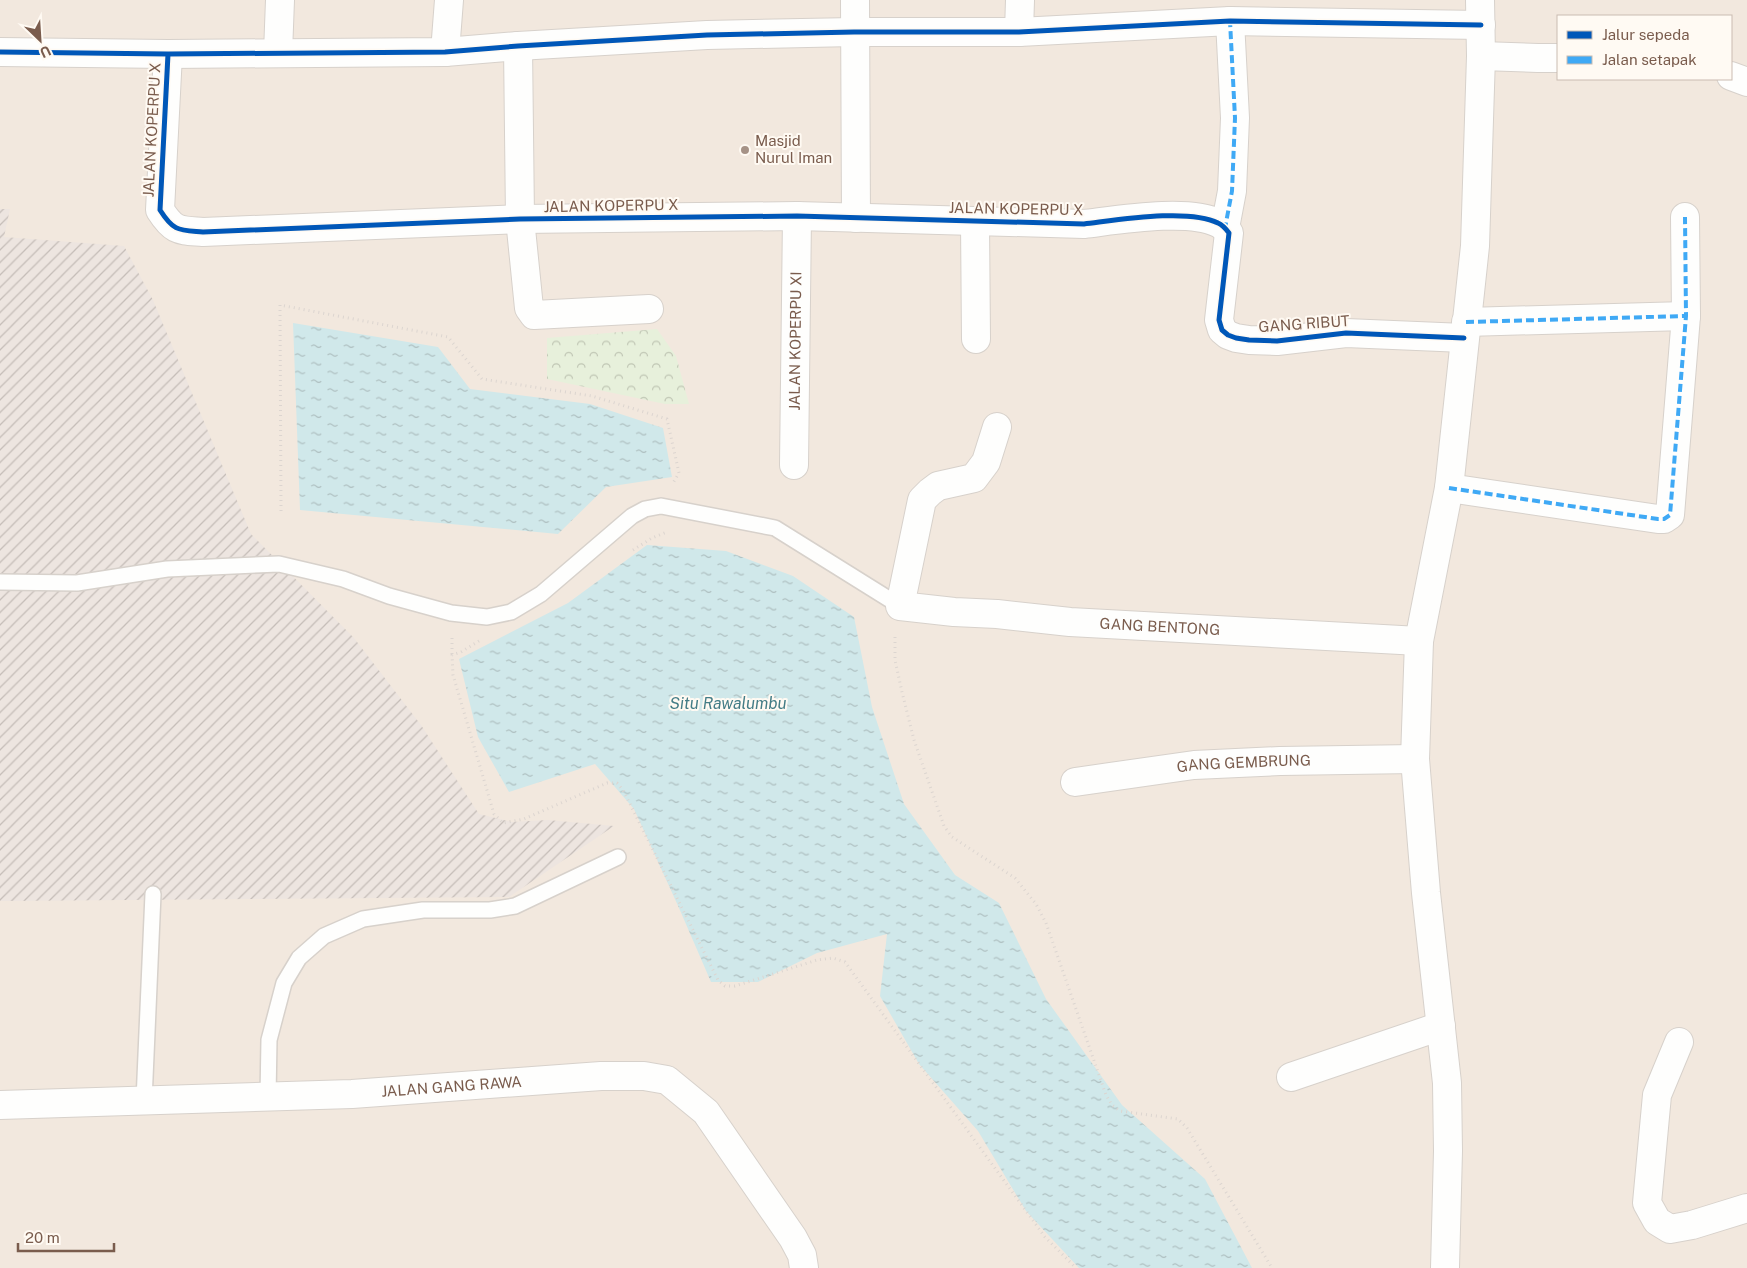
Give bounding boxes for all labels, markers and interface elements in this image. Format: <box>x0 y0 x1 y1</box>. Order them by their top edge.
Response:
north arrow <box>15 15 65 65</box>
legend <box>1557 15 1732 80</box>
text: Jalur sepeda <box>1602 26 1690 43</box>
text: U <box>38 42 53 61</box>
text: Jalan setapak <box>1602 51 1697 68</box>
street label: JALAN KOPERPU X <box>139 62 164 198</box>
place label: Masjid Nurul Iman <box>755 132 832 166</box>
marker: Masjid Nurul Iman <box>739 144 751 156</box>
street label: JALAN KOPERPU X <box>543 196 679 215</box>
street label: JALAN KOPERPU X <box>948 199 1084 218</box>
street label: JALAN KOPERPU XI <box>786 271 804 411</box>
street label: GANG RIBUT <box>1258 312 1350 335</box>
street label: GANG BENTONG <box>1099 615 1221 638</box>
water label: Situ Rawalumbu <box>669 694 787 713</box>
street label: GANG GEMBRUNG <box>1176 752 1311 775</box>
street label: JALAN GANG RAWA <box>381 1073 523 1100</box>
scale bar <box>18 1220 114 1252</box>
text: 20 m <box>25 1229 60 1246</box>

